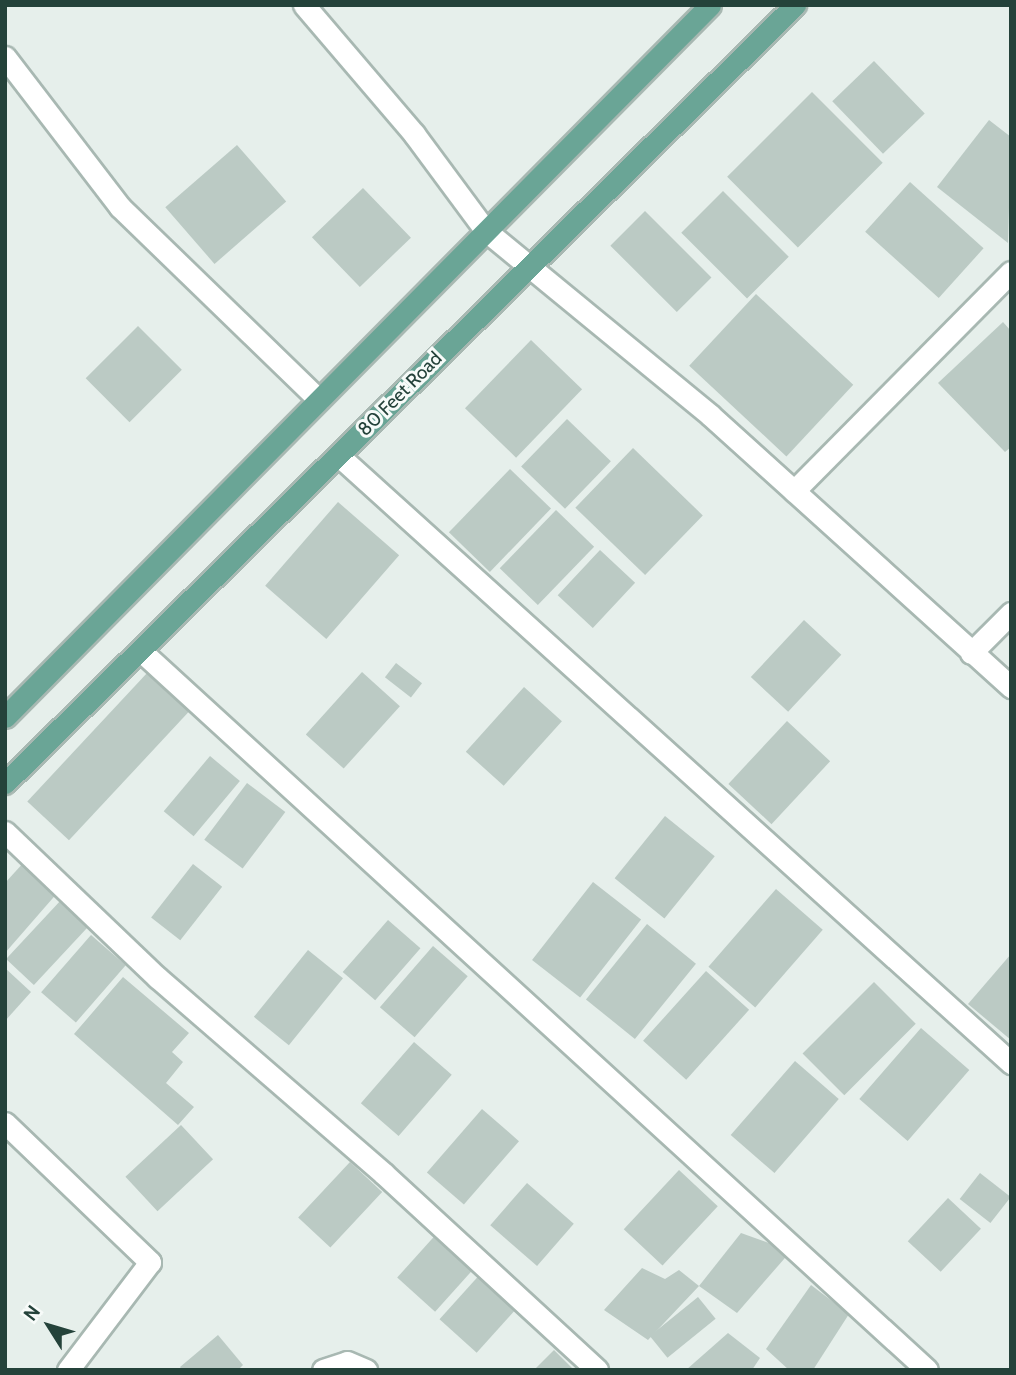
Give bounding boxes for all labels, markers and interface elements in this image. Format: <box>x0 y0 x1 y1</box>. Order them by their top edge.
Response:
street label: 80 Feet Road <box>353 347 447 441</box>
north arrow <box>14 1291 84 1361</box>
text: N <box>19 1301 45 1325</box>

